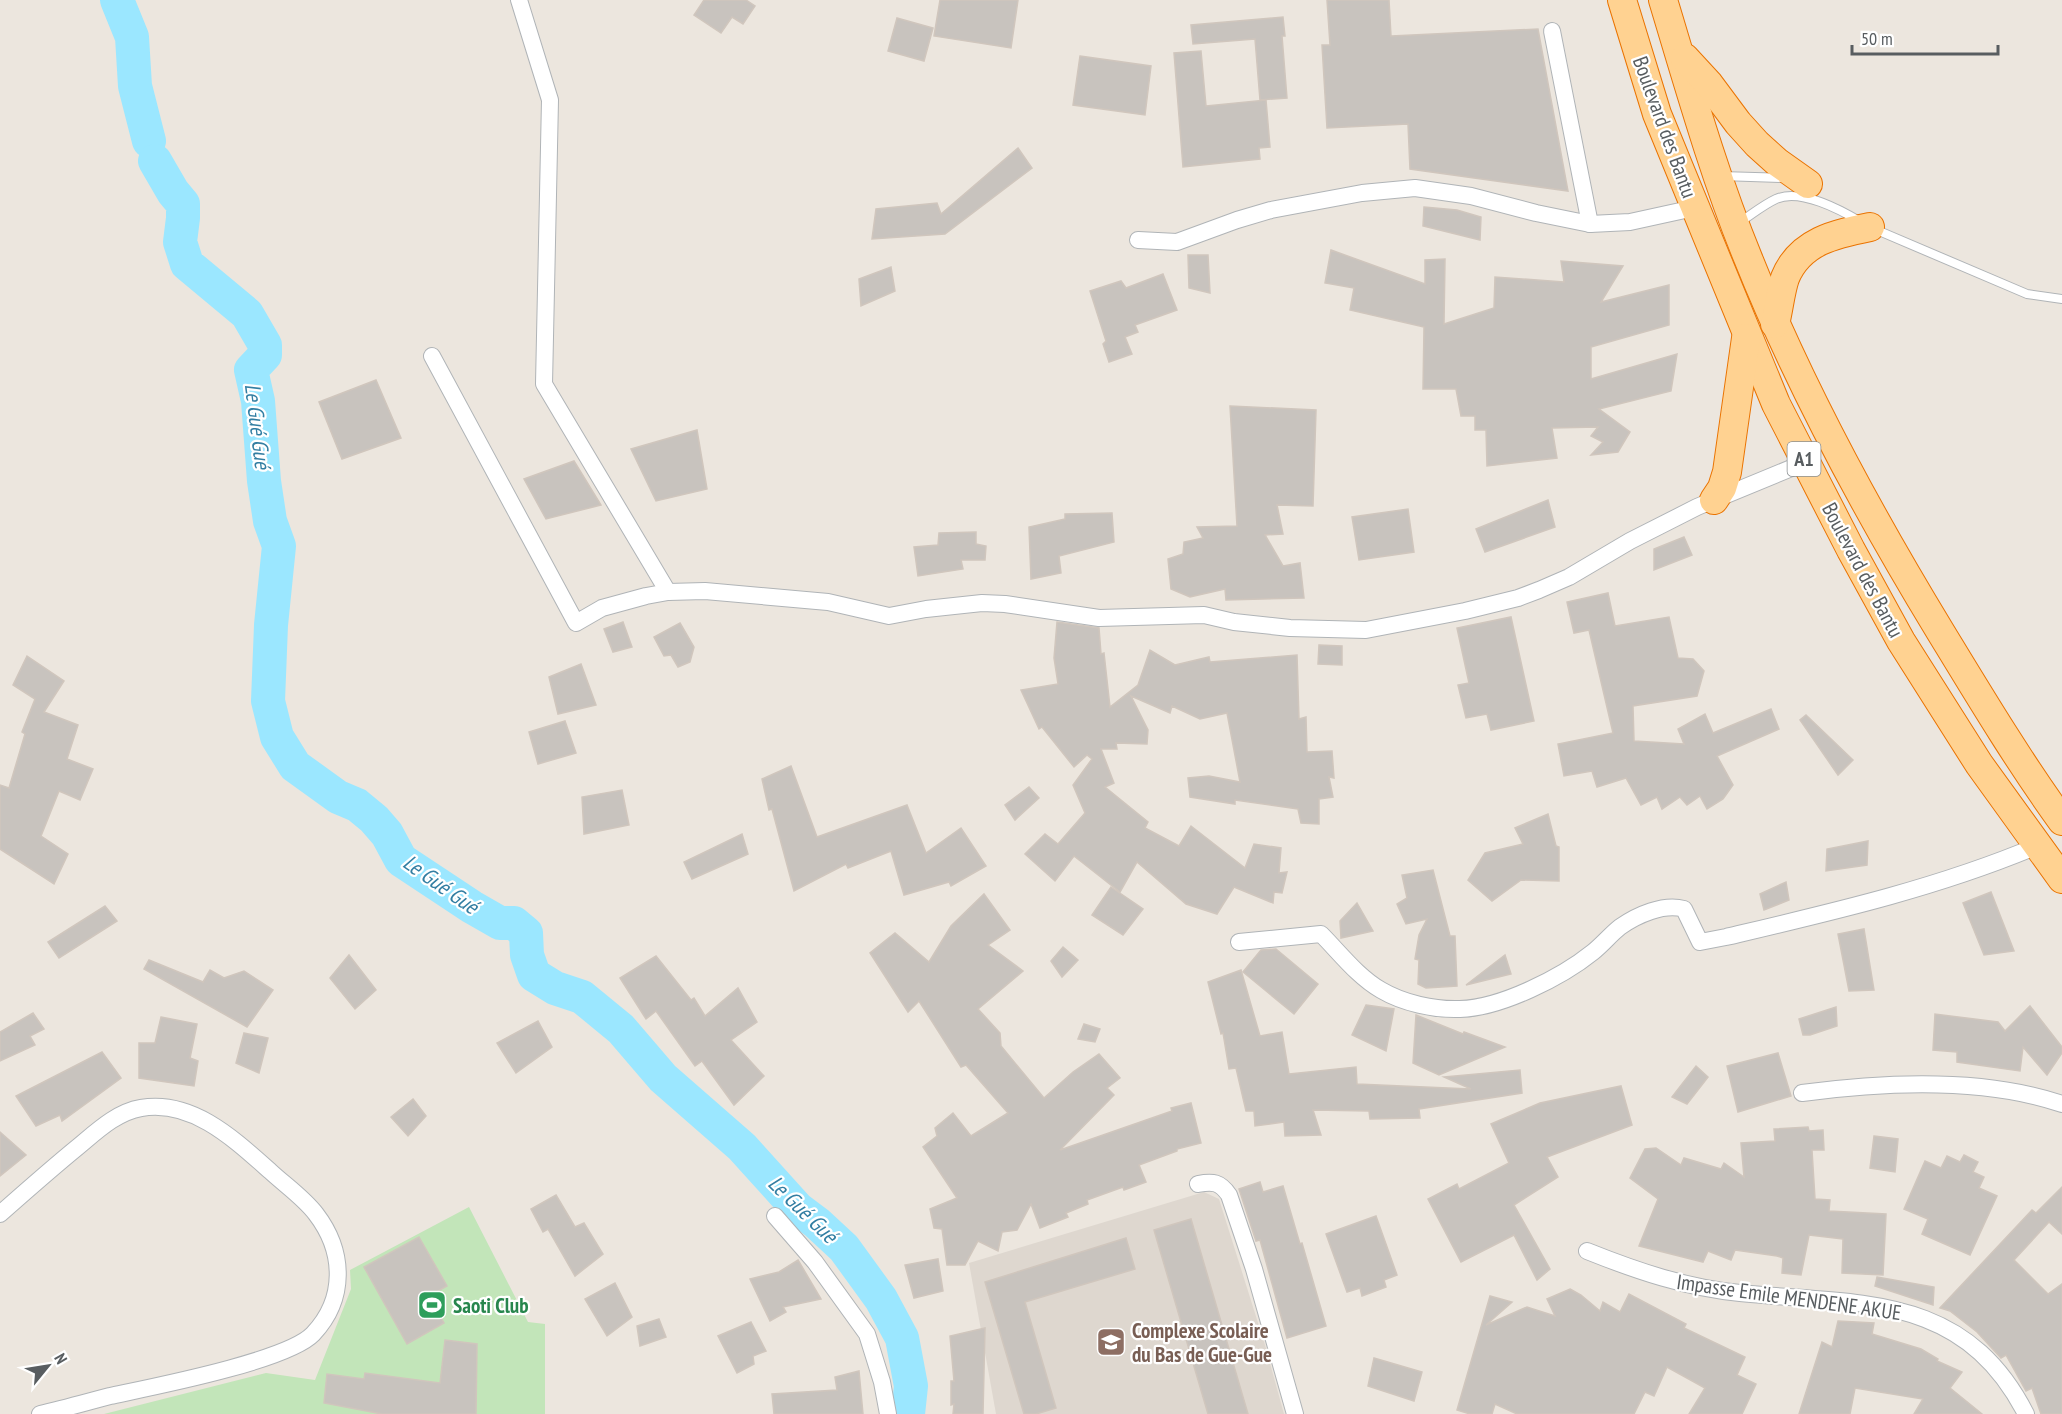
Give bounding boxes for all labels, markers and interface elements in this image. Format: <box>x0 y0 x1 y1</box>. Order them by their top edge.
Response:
scale bar <box>1852 18 1998 56</box>
text: 50 m <box>1861 27 1893 50</box>
street label: Boulevard des Bantu <box>1627 52 1703 202</box>
water label: Le Gué Gué <box>239 382 277 472</box>
road number: A1 <box>1788 442 1820 476</box>
street label: Boulevard des Bantu <box>1816 498 1910 642</box>
water label: Le Gué Gué <box>398 848 486 921</box>
water label: Le Gué Gué <box>763 1169 845 1250</box>
street label: Impasse Emile MENDENE AKUE <box>1675 1268 1903 1326</box>
sports icon: Saoti Club <box>416 1289 448 1321</box>
place label: Saoti Club <box>453 1292 529 1319</box>
place label: Complexe Scolaire du Bas de Gue-Gue <box>1132 1317 1272 1368</box>
school or university icon: Complexe Scolaire du Bas de Gue-Gue <box>1095 1326 1127 1358</box>
north arrow <box>18 1336 78 1396</box>
text: N <box>50 1350 72 1367</box>

